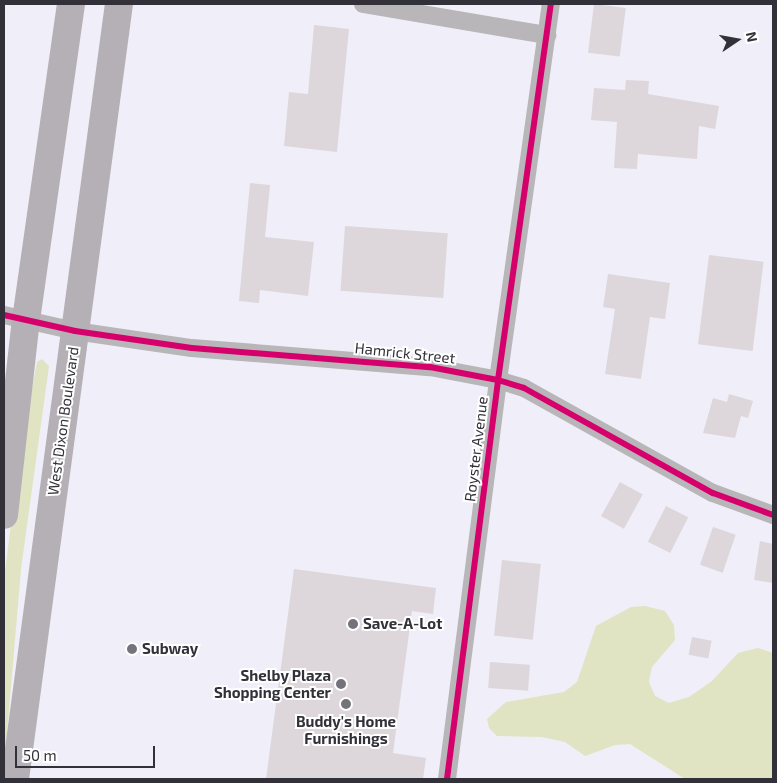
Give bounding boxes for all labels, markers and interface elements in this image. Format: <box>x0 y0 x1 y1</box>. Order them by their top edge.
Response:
north arrow <box>712 15 762 65</box>
text: N <box>743 30 762 43</box>
street label: Hamrick Street <box>354 339 456 367</box>
street label: West Dixon Boulevard <box>44 345 82 497</box>
street label: Royster Avenue <box>461 395 491 503</box>
place label: Save-A-Lot <box>363 615 442 633</box>
marker: Save-A-Lot <box>347 618 359 630</box>
place label: Subway <box>142 640 198 658</box>
marker: Subway <box>126 643 138 655</box>
place label: Shelby Plaza Shopping Center <box>214 666 331 701</box>
marker: Shelby Plaza Shopping Center <box>335 678 347 690</box>
marker: Buddy's Home Furnishings <box>340 698 352 710</box>
place label: Buddy's Home Furnishings <box>296 712 396 747</box>
scale bar <box>18 736 158 768</box>
text: 50 m <box>23 746 57 764</box>

